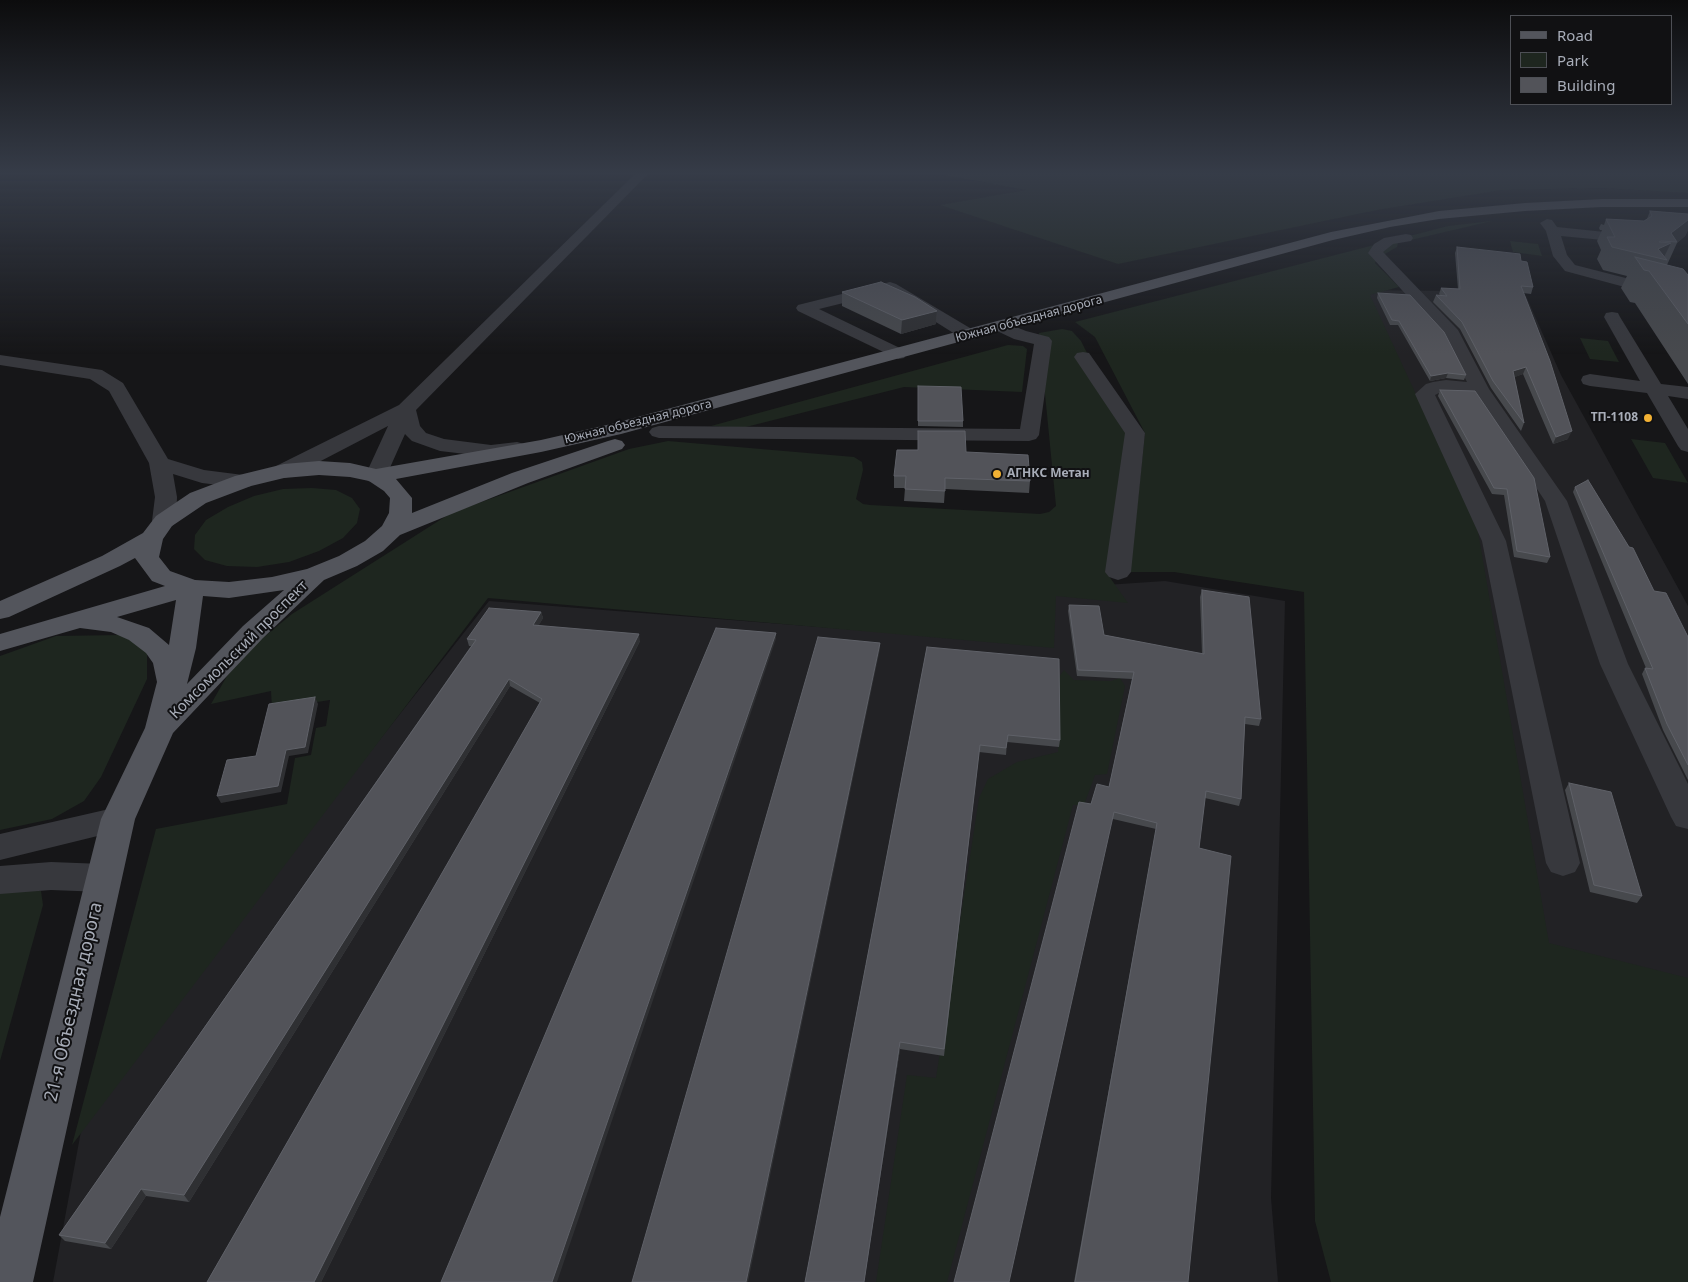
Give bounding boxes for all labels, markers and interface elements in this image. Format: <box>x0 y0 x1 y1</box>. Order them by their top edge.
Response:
legend <box>1510 15 1673 105</box>
text: Road <box>1557 25 1593 45</box>
text: Park <box>1557 50 1589 70</box>
text: Building <box>1557 75 1615 95</box>
street label: Южная объездная дорога <box>954 292 1104 346</box>
street label: Южная объездная дорога <box>563 397 713 447</box>
place label: ТП-1108 <box>1591 411 1638 425</box>
marker: ТП-1108 <box>1642 412 1654 424</box>
place label: АГНКС Метан <box>1007 467 1090 481</box>
marker: АГНКС Метан <box>991 468 1003 480</box>
street label: Комсомольский проспект <box>166 577 312 723</box>
street label: 21-я Объездная дорога <box>41 900 107 1104</box>

